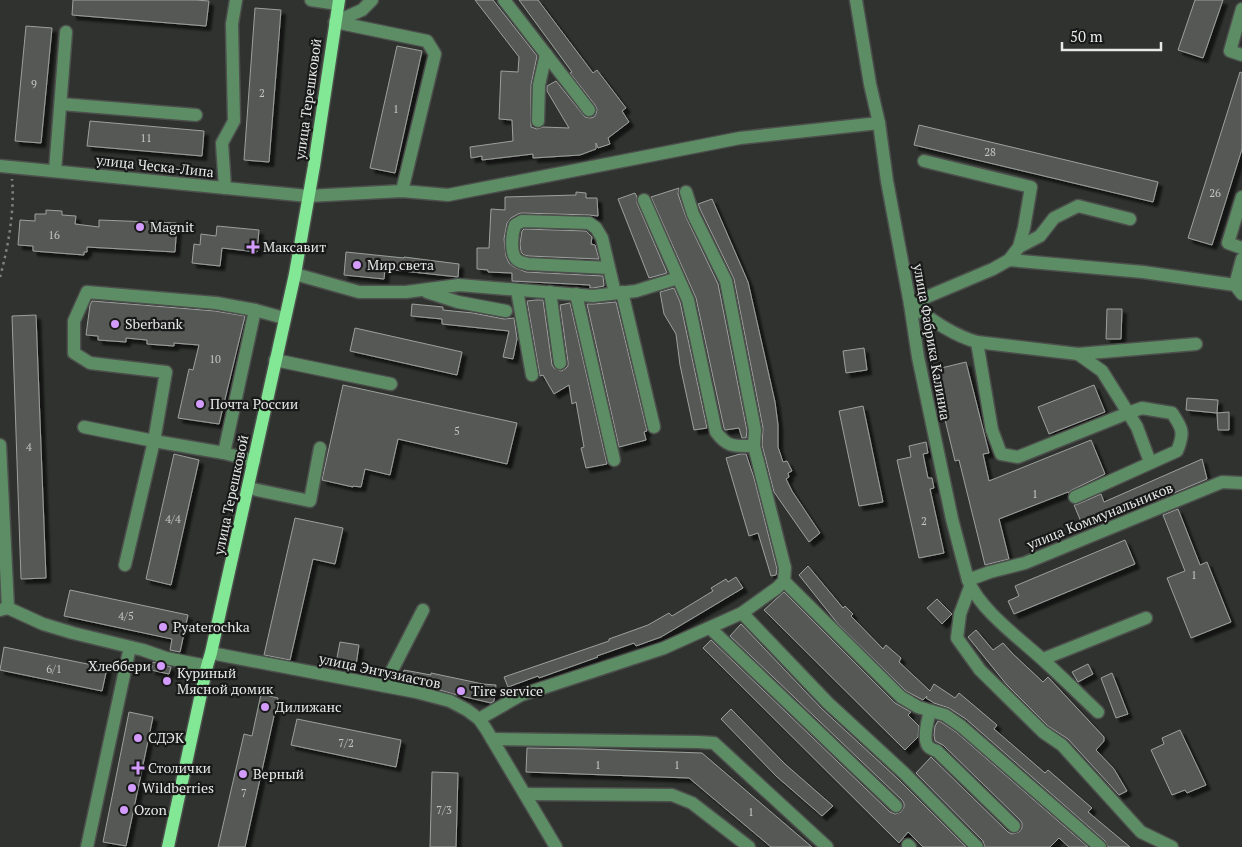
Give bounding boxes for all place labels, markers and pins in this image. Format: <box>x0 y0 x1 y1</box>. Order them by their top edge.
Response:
place label: Magnit <box>150 217 195 236</box>
marker: Magnit <box>134 221 146 233</box>
place label: Максавит <box>263 237 326 256</box>
marker: Максавит <box>247 241 259 253</box>
place label: Мир света <box>367 255 434 274</box>
marker: Мир света <box>351 259 363 271</box>
place label: Sberbank <box>125 314 184 333</box>
marker: Sberbank <box>109 318 121 330</box>
place label: Почта России <box>210 394 299 413</box>
marker: Почта России <box>194 398 206 410</box>
place label: Pyaterochka <box>173 617 250 636</box>
marker: Pyaterochka <box>157 621 169 633</box>
place label: Хлеббери <box>88 656 151 675</box>
marker: Хлеббери <box>155 660 167 672</box>
place label: Куриный Мясной домик <box>177 663 274 698</box>
marker: Куриный Мясной домик <box>161 675 173 687</box>
place label: Tire service <box>471 681 543 700</box>
marker: Tire service <box>455 685 467 697</box>
place label: Дилижанс <box>275 697 342 716</box>
marker: Дилижанс <box>259 701 271 713</box>
place label: СДЭК <box>148 728 185 747</box>
marker: СДЭК <box>132 732 144 744</box>
place label: Столички <box>148 758 211 777</box>
marker: Столички <box>132 762 144 774</box>
place label: Верный <box>253 764 305 783</box>
marker: Верный <box>237 768 249 780</box>
place label: Wildberries <box>142 778 214 797</box>
marker: Wildberries <box>126 782 138 794</box>
place label: Ozon <box>134 800 168 819</box>
marker: Ozon <box>118 804 130 816</box>

